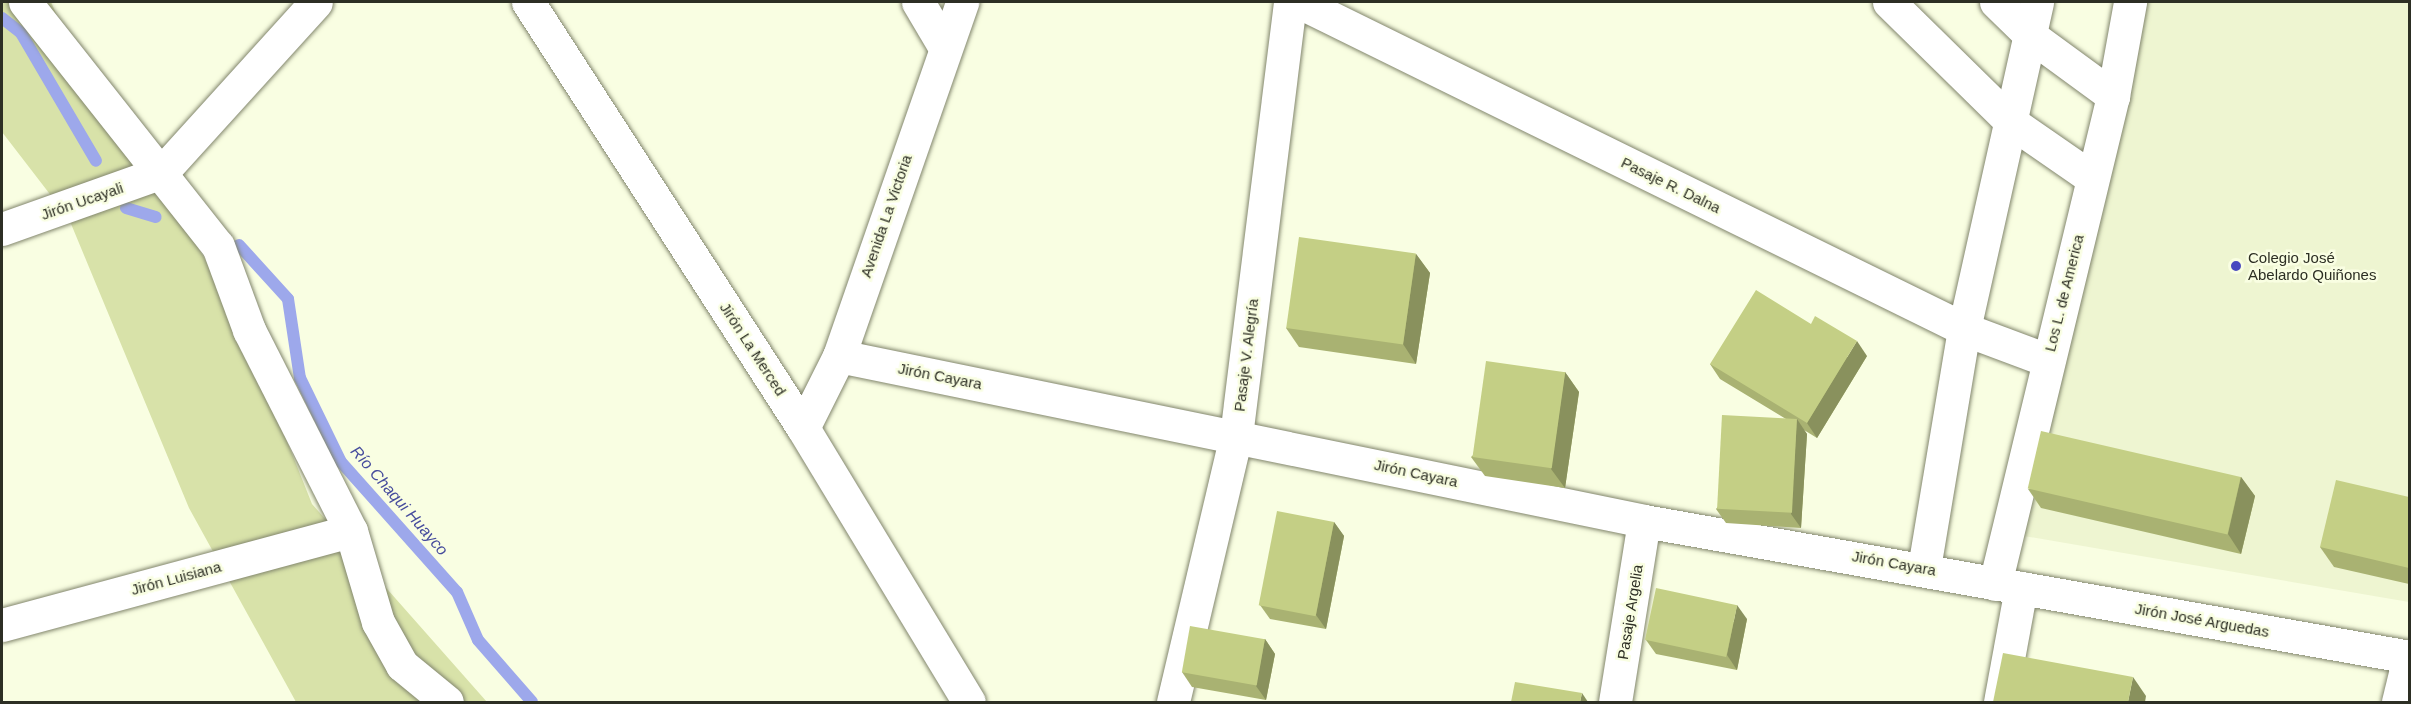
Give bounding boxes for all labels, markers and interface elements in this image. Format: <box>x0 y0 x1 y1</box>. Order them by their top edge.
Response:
street label: Avenida La Victoria <box>857 152 915 280</box>
street label: Pasaje R. Dalna <box>1618 153 1724 217</box>
street label: Jirón Ucayali <box>38 179 126 223</box>
street label: Los L. de America <box>2041 232 2087 354</box>
place label: Colegio José Abelardo Quiñones <box>2248 248 2376 283</box>
marker: Colegio José Abelardo Quiñones <box>2229 259 2243 273</box>
street label: Pasaje V. Alegría <box>1230 297 1262 413</box>
street label: Jirón La Merced <box>716 299 790 399</box>
street label: Jirón Cayara <box>897 359 983 393</box>
water label: Río Chaqui Huayco <box>346 442 452 560</box>
street label: Jirón Cayara <box>1373 455 1459 491</box>
street label: Jirón Cayara <box>1851 547 1937 579</box>
street label: Jirón Luisiana <box>129 557 223 599</box>
street label: Pasaje Argelia <box>1614 563 1646 661</box>
street label: Jirón José Arguedas <box>2133 599 2271 641</box>

